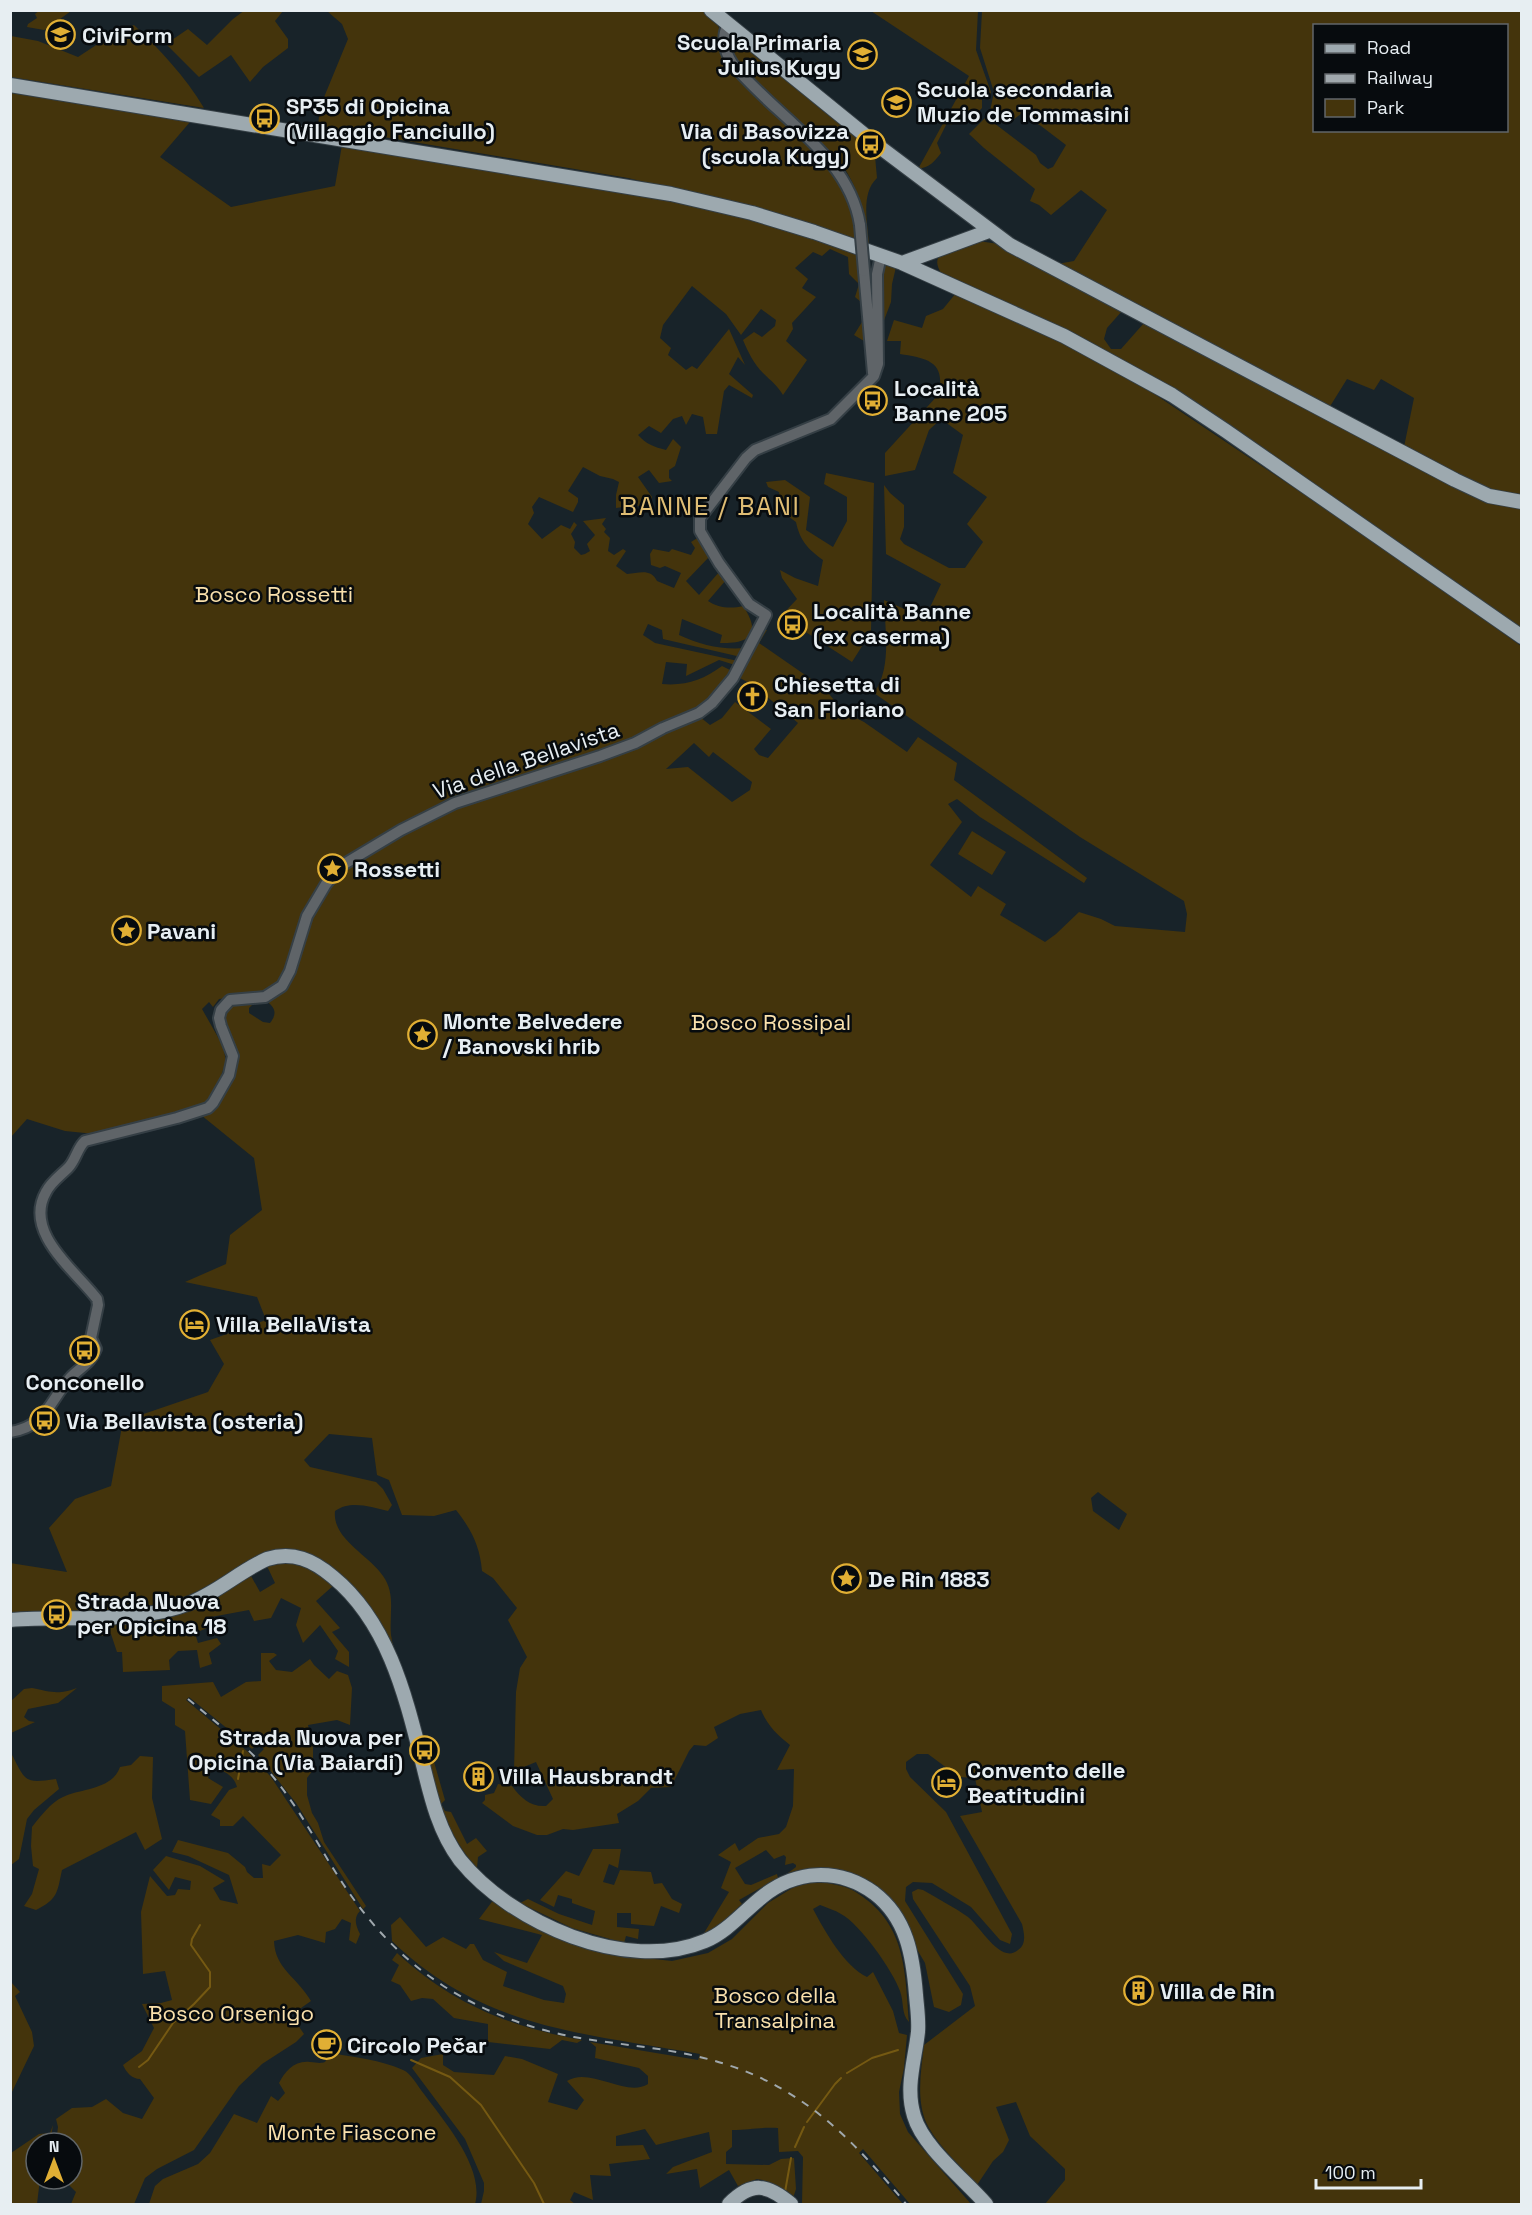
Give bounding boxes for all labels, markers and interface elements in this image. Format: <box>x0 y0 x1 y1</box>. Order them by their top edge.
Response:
school or university icon: CiviForm <box>45 19 77 51</box>
place label: CiviForm <box>82 21 173 49</box>
legend <box>1313 24 1508 132</box>
place label: Scuola Primaria Julius Kugy <box>677 28 841 81</box>
text: Road <box>1367 36 1411 59</box>
school or university icon: Scuola Primaria Julius Kugy <box>846 39 878 71</box>
text: Railway <box>1367 66 1433 89</box>
place label: Scuola secondaria Muzio de Tommasini <box>917 75 1129 128</box>
school or university icon: Scuola secondaria Muzio de Tommasini <box>880 86 912 118</box>
place label: SP35 di Opicina (Villaggio Fanciullo) <box>286 92 495 145</box>
text: Park <box>1367 96 1405 119</box>
bus stop icon: SP35 di Opicina (Villaggio Fanciullo) <box>249 103 281 135</box>
place label: Via di Basovizza (scuola Kugy) <box>680 117 849 170</box>
bus stop icon: Via di Basovizza (scuola Kugy) <box>854 128 886 160</box>
place label: Località Banne 205 <box>894 374 1007 427</box>
bus stop icon: Località Banne 205 <box>857 385 889 417</box>
district label: BANNE / BANI <box>620 489 800 523</box>
park label: Bosco Rossetti <box>195 580 353 608</box>
place label: Località Banne (ex caserma) <box>813 597 971 650</box>
bus stop icon: Località Banne (ex caserma) <box>776 608 808 640</box>
place label: Chiesetta di San Floriano <box>774 670 905 723</box>
church icon: Chiesetta di San Floriano <box>737 681 769 713</box>
street label: Via della Bellavista <box>429 715 623 805</box>
place icon: Rossetti <box>317 853 349 885</box>
place label: Rossetti <box>354 855 440 883</box>
place icon: Pavani <box>110 915 142 947</box>
place label: Pavani <box>147 917 216 945</box>
place label: Monte Belvedere / Banovski hrib <box>442 1007 622 1060</box>
park label: Bosco Rossipal <box>691 1008 851 1036</box>
place icon: Monte Belvedere / Banovski hrib <box>406 1018 438 1050</box>
hotel icon: Villa BellaVista <box>179 1308 211 1340</box>
place label: Villa BellaVista <box>216 1310 371 1338</box>
bus stop icon: Conconello <box>69 1334 101 1366</box>
place label: Conconello <box>26 1368 144 1396</box>
bus stop icon: Via Bellavista (osteria) <box>29 1405 61 1437</box>
place label: Via Bellavista (osteria) <box>66 1407 303 1435</box>
place icon: De Rin 1883 <box>831 1563 863 1595</box>
place label: De Rin 1883 <box>868 1565 990 1593</box>
place label: Strada Nuova per Opicina 18 <box>77 1587 227 1640</box>
bus stop icon: Strada Nuova per Opicina 18 <box>40 1598 72 1630</box>
place label: Strada Nuova per Opicina (Via Baiardi) <box>188 1723 403 1776</box>
bus stop icon: Strada Nuova per Opicina (Via Baiardi) <box>408 1734 440 1766</box>
place label: Convento delle Beatitudini <box>967 1756 1125 1809</box>
building icon: Villa Hausbrandt <box>462 1760 494 1792</box>
place label: Villa Hausbrandt <box>499 1762 673 1790</box>
hotel icon: Convento delle Beatitudini <box>930 1767 962 1799</box>
building icon: Villa de Rin <box>1123 1975 1155 2007</box>
place label: Villa de Rin <box>1160 1977 1275 2005</box>
park label: Bosco della Transalpina <box>714 1981 837 2034</box>
park label: Bosco Orsenigo <box>148 1999 314 2027</box>
cafe icon: Circolo Pečar <box>310 2029 342 2061</box>
place label: Circolo Pečar <box>347 2031 487 2059</box>
park label: Monte Fiascone <box>268 2118 436 2146</box>
north arrow <box>24 2131 84 2191</box>
text: N <box>49 2136 59 2157</box>
scale bar <box>1316 2152 1421 2190</box>
text: 100 m <box>1325 2161 1376 2184</box>

